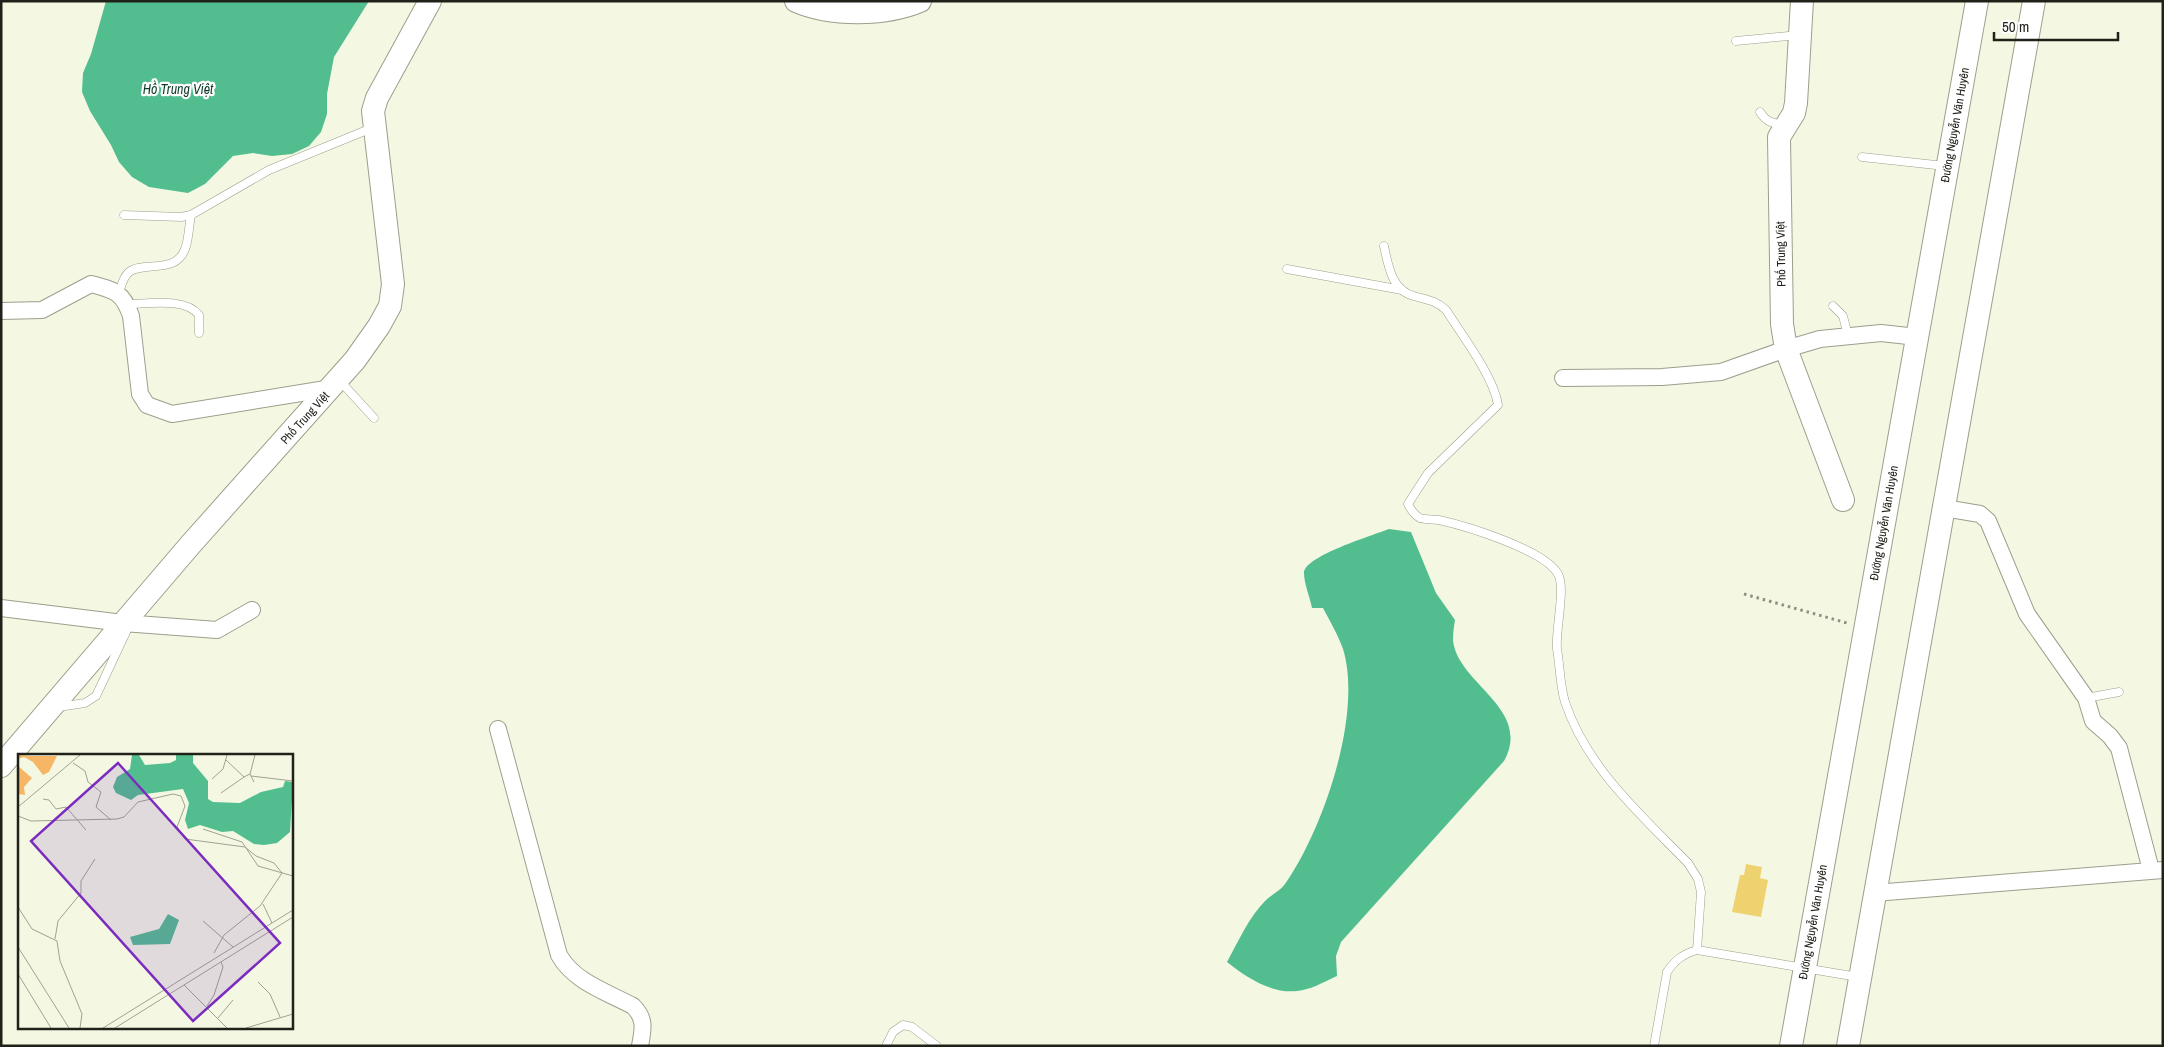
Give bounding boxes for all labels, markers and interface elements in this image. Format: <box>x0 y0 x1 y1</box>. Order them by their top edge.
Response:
scale bar <box>1994 10 2118 42</box>
text: 50 m <box>2002 16 2029 37</box>
street label: Đường Nguyễn Văn Huyên <box>1937 66 1973 184</box>
water label: Hồ Trung Việt <box>143 80 214 98</box>
street label: Phố Trung Việt <box>1772 221 1790 287</box>
street label: Phố Trung Việt <box>277 388 333 448</box>
street label: Đường Nguyễn Văn Huyên <box>1866 464 1902 582</box>
inset map <box>18 754 292 1030</box>
street label: Đường Nguyễn Văn Huyên <box>1795 863 1831 981</box>

